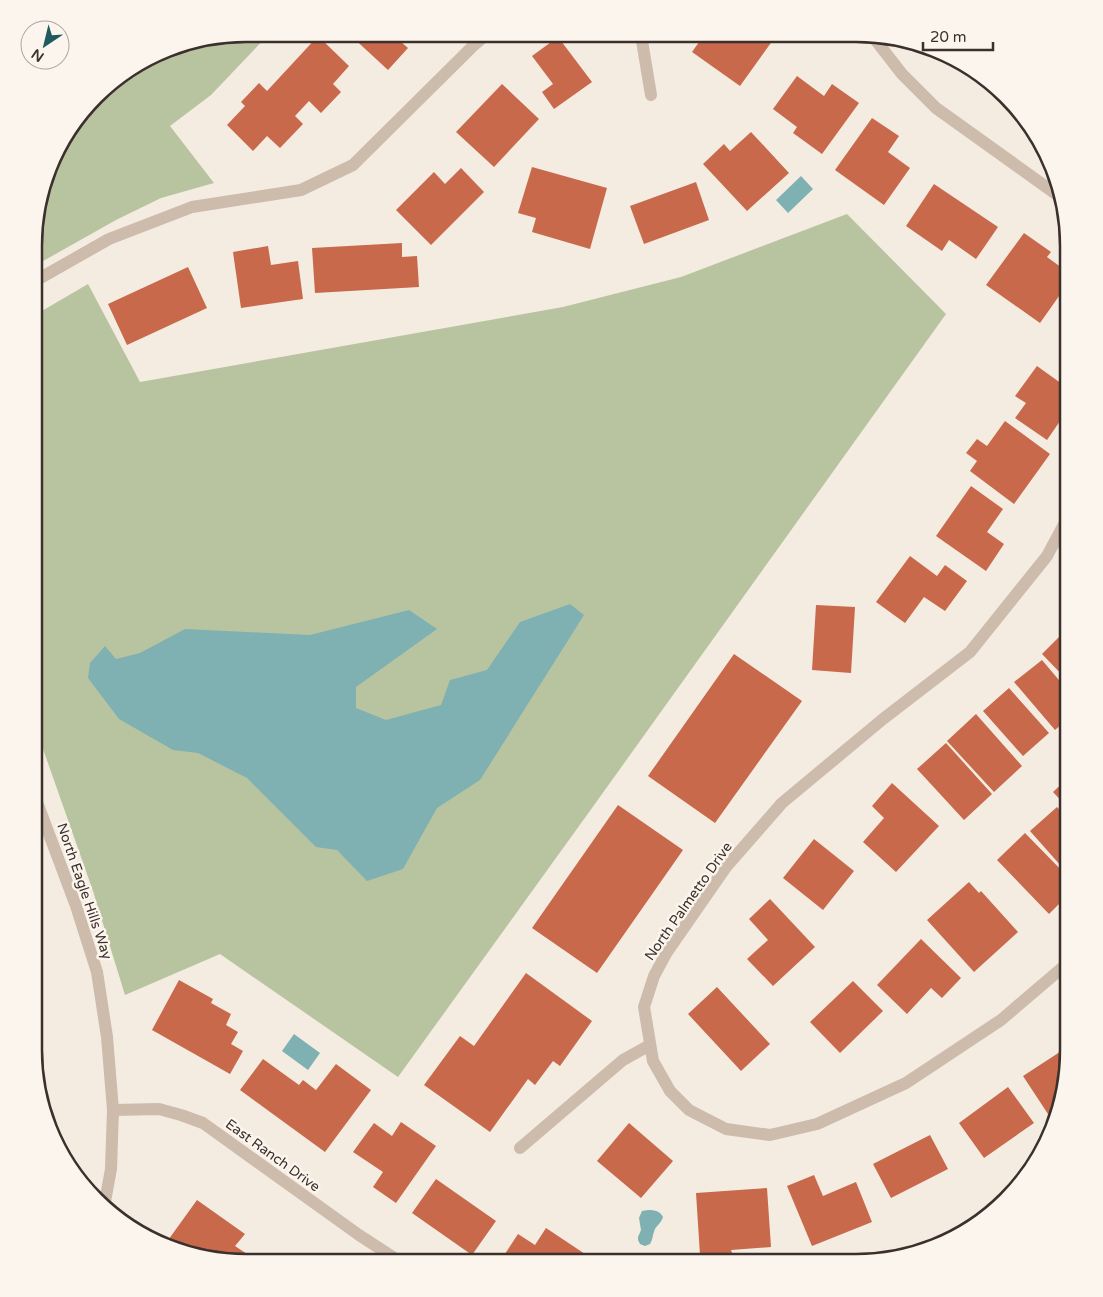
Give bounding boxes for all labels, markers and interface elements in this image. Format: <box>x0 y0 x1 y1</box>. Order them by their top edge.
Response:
north arrow <box>20 20 70 70</box>
scale bar <box>923 20 993 52</box>
text: 20 m <box>930 28 967 46</box>
text: N <box>28 45 47 65</box>
street label: North Eagle Hills Way <box>53 821 116 962</box>
street label: North Palmetto Drive <box>641 839 736 964</box>
street label: East Ranch Drive <box>222 1115 323 1195</box>

